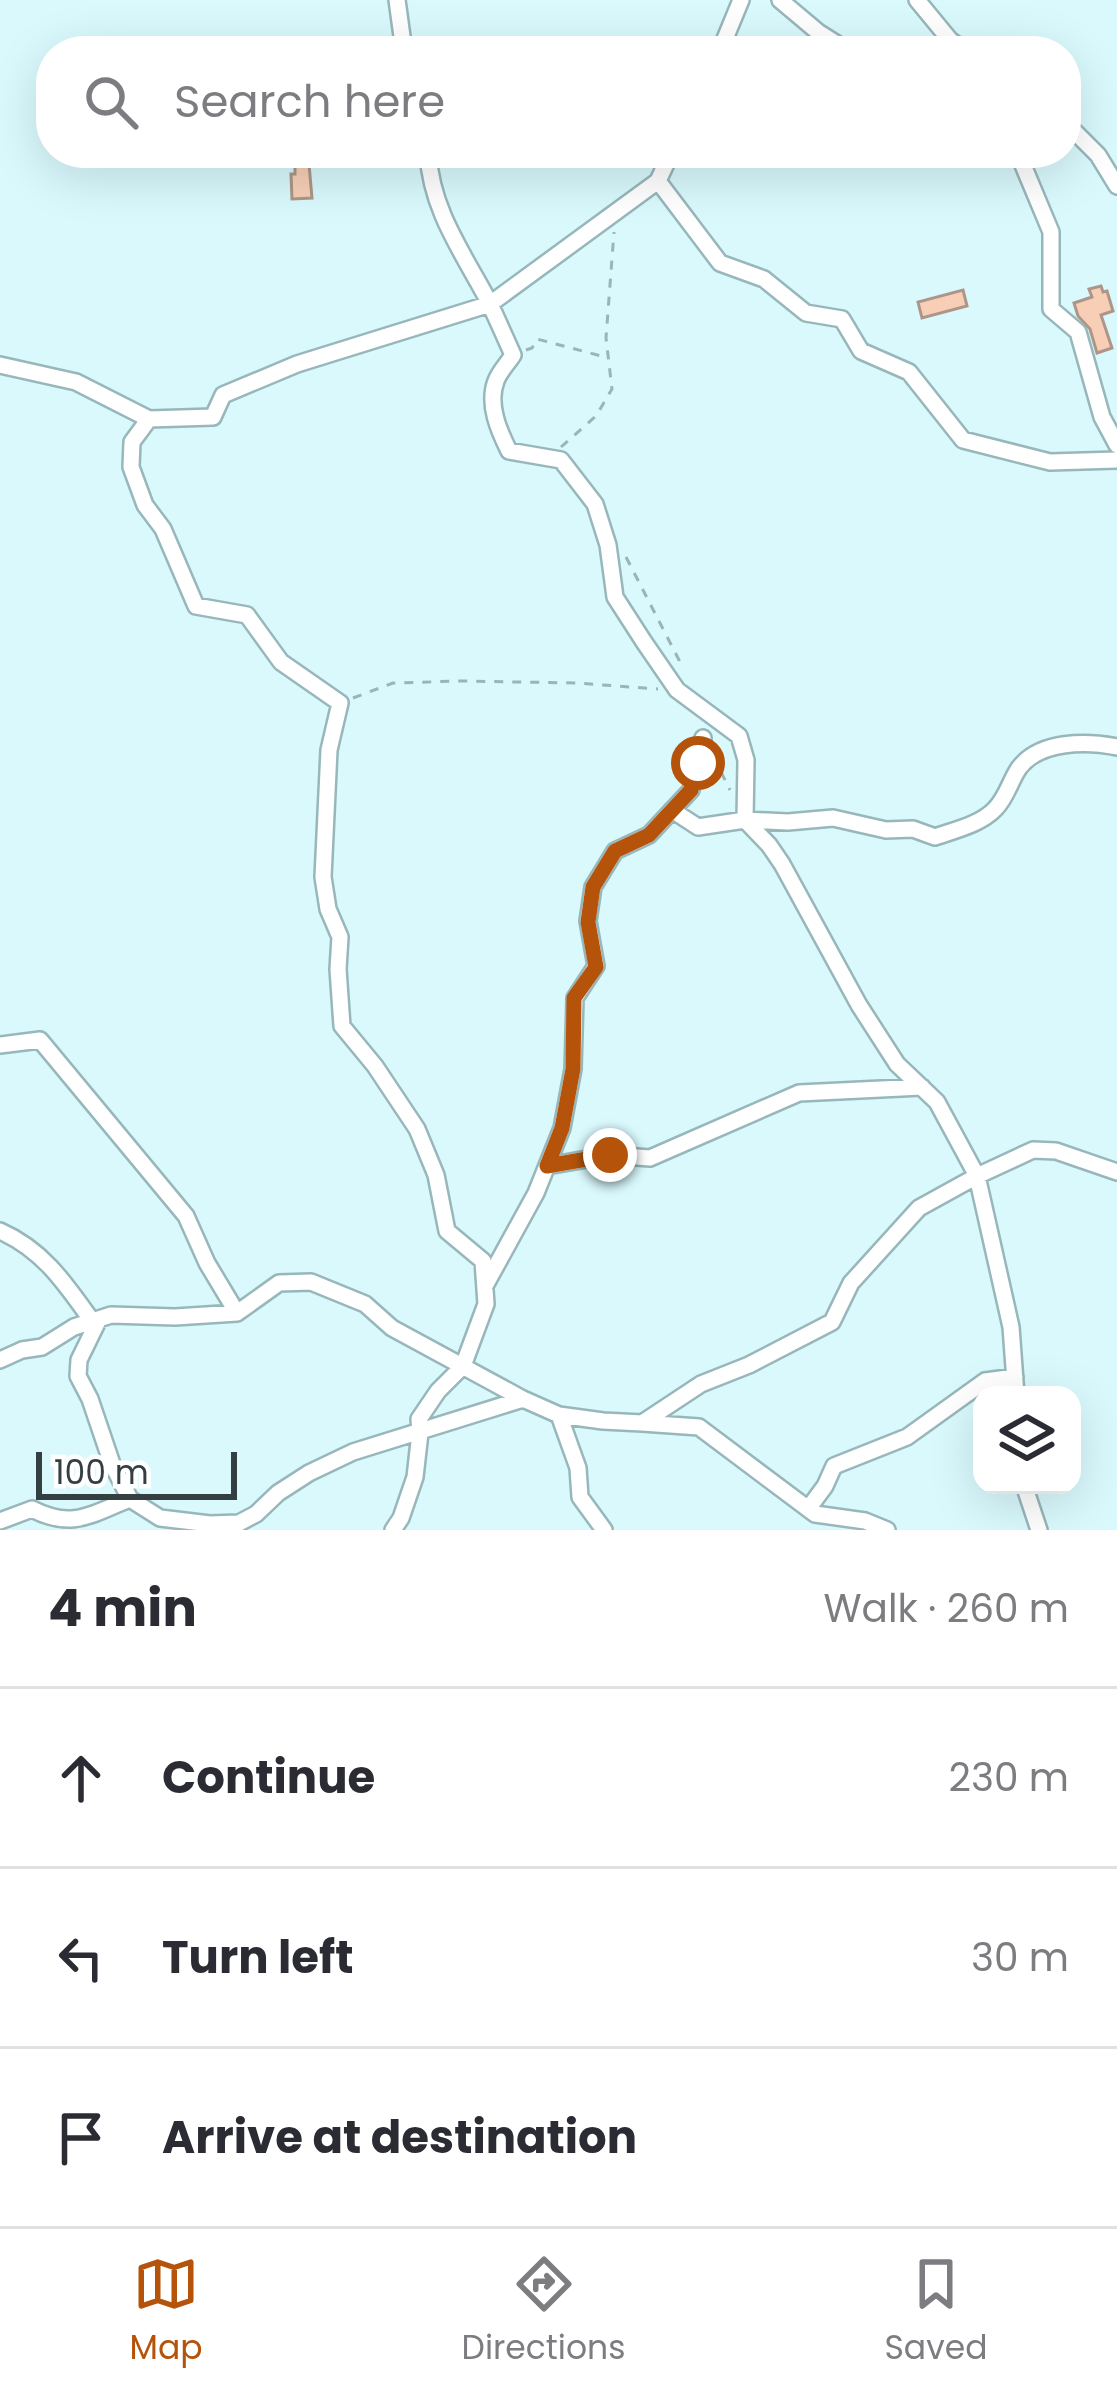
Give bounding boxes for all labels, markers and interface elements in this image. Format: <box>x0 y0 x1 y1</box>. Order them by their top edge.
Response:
search box <box>36 36 1081 168</box>
icon: search <box>78 69 144 135</box>
text: Search here <box>174 70 445 133</box>
route start <box>671 736 725 790</box>
route end <box>583 1128 637 1182</box>
map controls <box>973 1386 1081 1494</box>
button: layers <box>973 1386 1081 1494</box>
scale bar <box>36 1446 237 1499</box>
text: 100 m <box>54 1449 149 1496</box>
text: 4 min <box>48 1572 197 1644</box>
text: Walk · 260 m <box>824 1581 1069 1636</box>
icon: ahead <box>48 1745 114 1811</box>
text: Continue <box>162 1746 375 1809</box>
text: 230 m <box>949 1750 1069 1805</box>
icon: left <box>48 1925 114 1991</box>
text: Turn left <box>162 1926 354 1989</box>
text: 30 m <box>971 1930 1069 1985</box>
icon: arrive <box>48 2105 114 2171</box>
text: Arrive at destination <box>162 2106 637 2169</box>
tab: Map <box>130 2251 203 2373</box>
tab: Directions <box>462 2251 625 2373</box>
tab: Saved <box>885 2251 987 2373</box>

